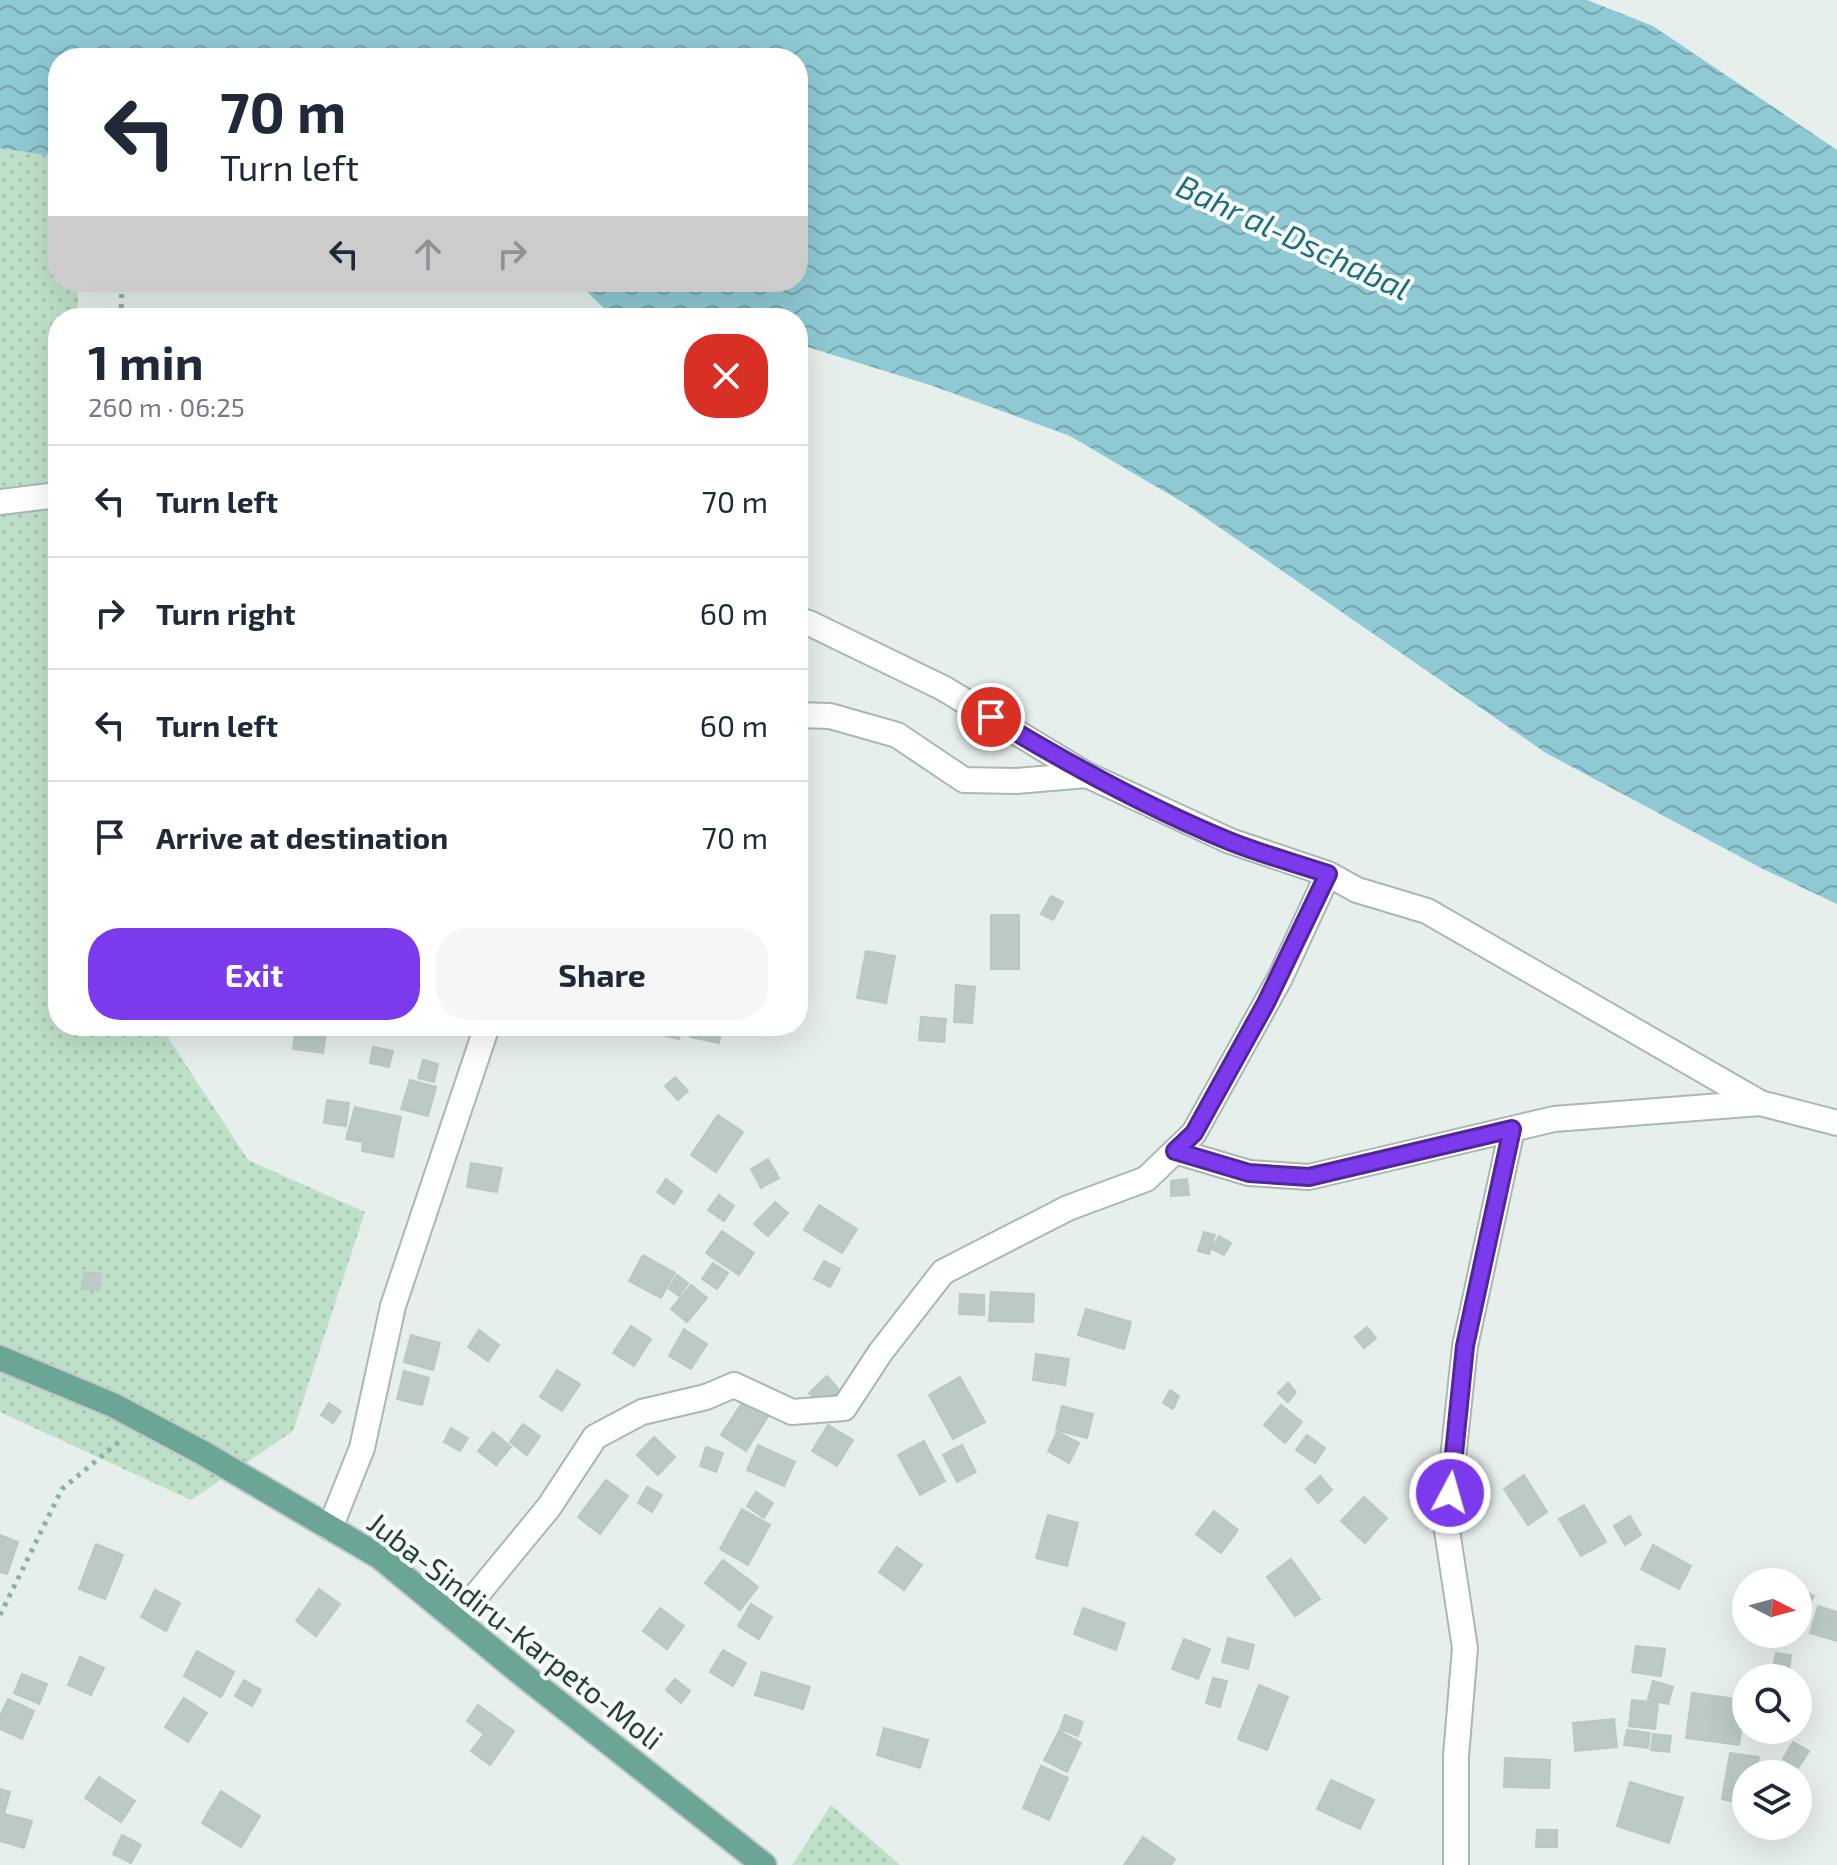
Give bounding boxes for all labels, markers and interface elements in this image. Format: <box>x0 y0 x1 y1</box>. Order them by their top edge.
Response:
text: 70 m <box>220 77 346 144</box>
icon: left <box>88 80 192 184</box>
text: Turn left <box>220 145 359 188</box>
water label: Bahr al-Dschabal <box>1171 165 1417 307</box>
icon: left <box>322 232 366 276</box>
icon: ahead <box>406 232 450 276</box>
icon: right <box>490 232 534 276</box>
text: 1 min <box>88 332 204 390</box>
button: close <box>684 334 768 418</box>
text: 260 m · 06:25 <box>88 391 245 422</box>
icon: left <box>88 479 132 523</box>
text: Turn left <box>156 483 278 519</box>
text: 70 m <box>702 483 768 519</box>
icon: right <box>88 591 132 635</box>
text: Turn right <box>156 595 296 631</box>
text: 60 m <box>700 595 768 631</box>
pin <box>957 683 1025 751</box>
icon: arrive <box>969 695 1013 739</box>
icon: left <box>88 703 132 747</box>
text: Turn left <box>156 707 278 743</box>
text: 60 m <box>700 707 768 743</box>
icon: arrive <box>88 815 132 859</box>
text: Arrive at destination <box>156 819 448 855</box>
text: 70 m <box>702 819 768 855</box>
button: Exit <box>88 928 420 1020</box>
button: Share <box>436 928 768 1020</box>
position arrow <box>1408 1451 1492 1535</box>
street label: Juba-Sindiru-Karpeto-Moli <box>361 1504 671 1756</box>
north arrow <box>1732 1568 1812 1648</box>
map controls <box>1732 1568 1812 1840</box>
button: search <box>1732 1664 1812 1744</box>
button: layers <box>1732 1760 1812 1840</box>

